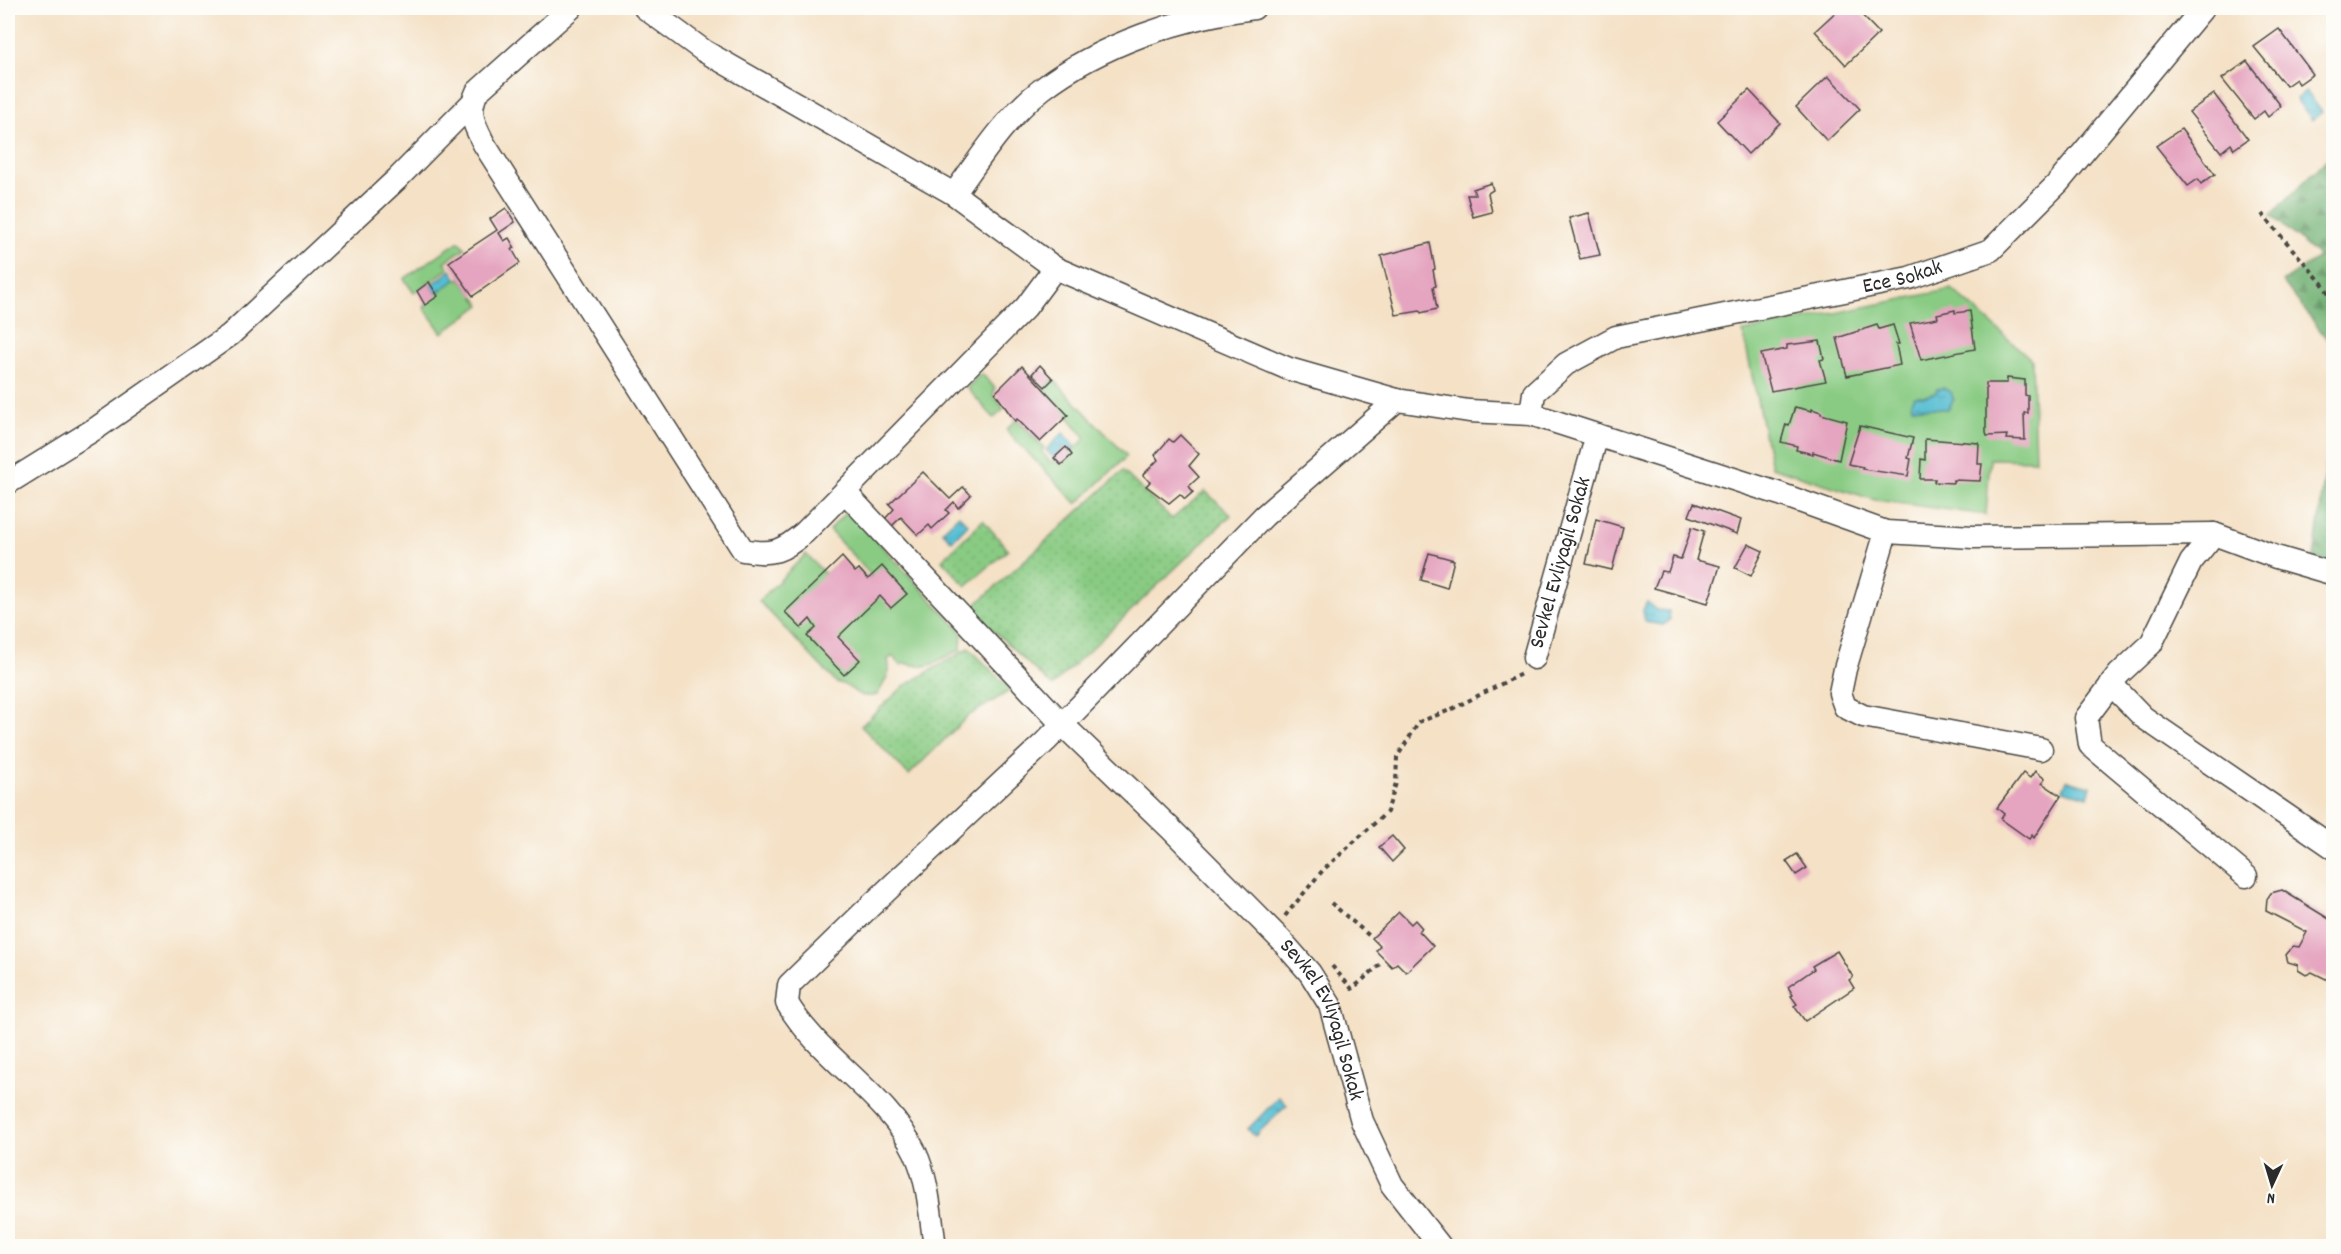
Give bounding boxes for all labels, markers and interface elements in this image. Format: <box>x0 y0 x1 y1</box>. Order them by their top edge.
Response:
street label: Ece Sokak <box>1860 252 1947 302</box>
street label: Sevkel Evliyagil Sokak <box>1522 473 1600 652</box>
street label: Sevkel Evliyagil Sokak <box>1271 932 1371 1104</box>
north arrow <box>2242 1155 2302 1215</box>
text: N <box>2266 1186 2276 1209</box>

